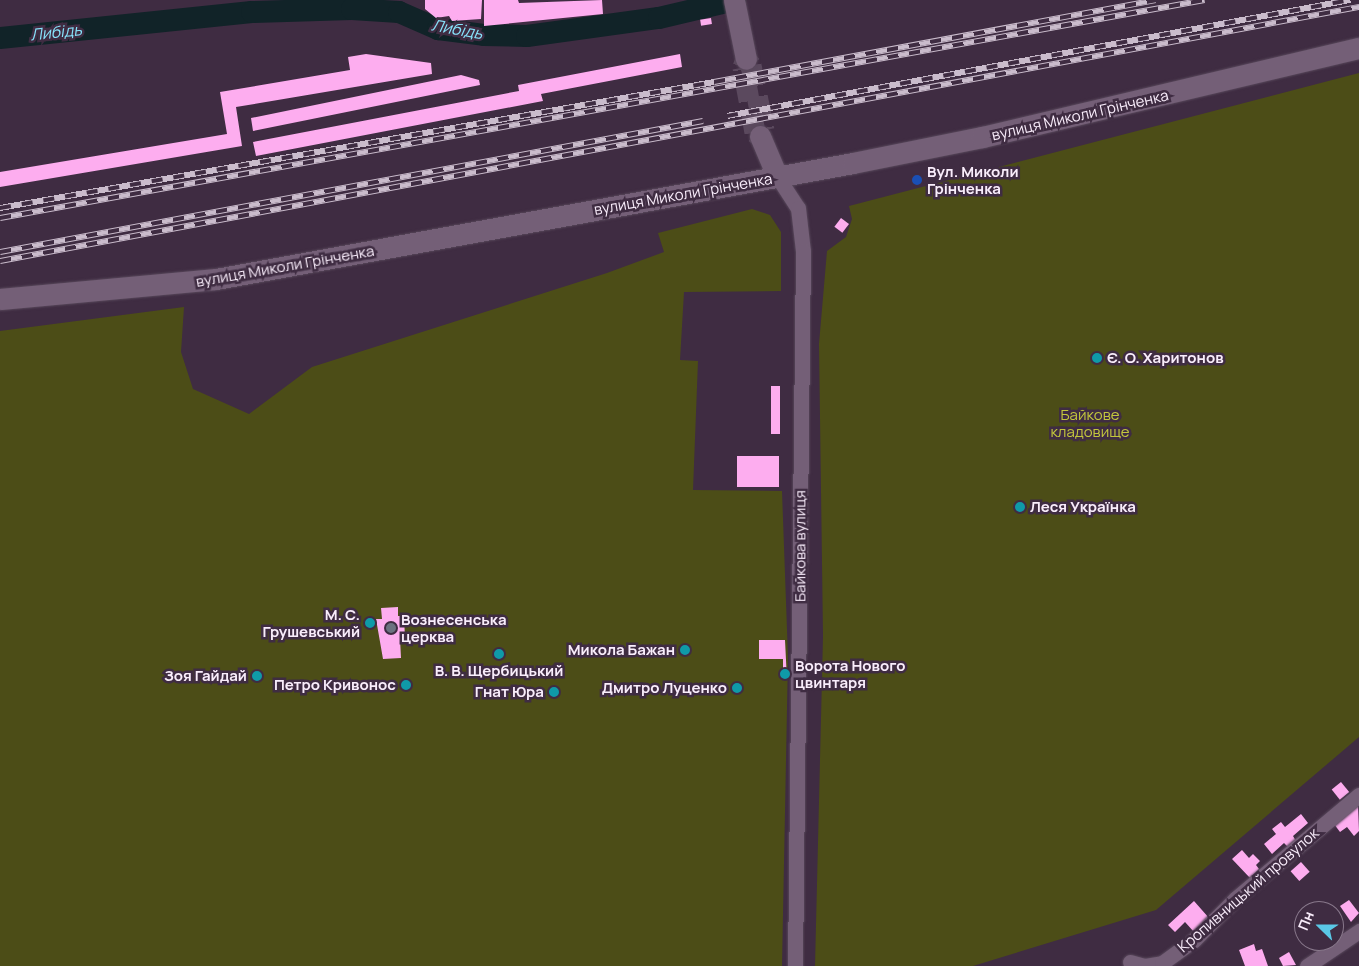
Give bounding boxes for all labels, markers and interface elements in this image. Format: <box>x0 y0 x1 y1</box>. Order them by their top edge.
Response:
water label: Либідь <box>430 15 484 43</box>
water label: Либідь <box>29 20 83 44</box>
street label: вулиця Миколи Грінченка <box>990 86 1170 144</box>
place label: Вул. Миколи Грінченка <box>927 162 1019 197</box>
street label: вулиця Миколи Грінченка <box>592 169 774 219</box>
marker: Вул. Миколи Грінченка <box>911 174 923 186</box>
street label: вулиця Миколи Грінченка <box>194 241 376 291</box>
place label: Є. О. Харитонов <box>1107 349 1224 367</box>
marker: Є. О. Харитонов <box>1091 352 1103 364</box>
park label: Байкове кладовище <box>1051 405 1129 440</box>
street label: Байкова вулиця <box>791 490 809 602</box>
place label: Леся Українка <box>1030 498 1136 516</box>
marker: Леся Українка <box>1014 501 1026 513</box>
place label: М. С. Грушевський <box>263 605 360 640</box>
place label: Вознесенська церква <box>401 610 507 645</box>
marker: М. С. Грушевський <box>364 617 376 629</box>
marker: Вознесенська церква <box>385 622 397 634</box>
place label: Микола Бажан <box>568 641 675 659</box>
marker: Микола Бажан <box>679 644 691 656</box>
marker: В. В. Щербицький <box>493 648 505 660</box>
place label: Ворота Нового цвинтаря <box>795 656 906 691</box>
place label: В. В. Щербицький <box>435 662 563 680</box>
place label: Зоя Гайдай <box>164 667 247 685</box>
marker: Ворота Нового цвинтаря <box>779 668 791 680</box>
marker: Зоя Гайдай <box>251 670 263 682</box>
place label: Петро Кривонос <box>274 676 396 694</box>
marker: Петро Кривонос <box>400 679 412 691</box>
place label: Дмитро Луценко <box>602 679 727 697</box>
marker: Дмитро Луценко <box>731 682 743 694</box>
place label: Гнат Юра <box>475 683 544 701</box>
marker: Гнат Юра <box>548 686 560 698</box>
street label: Кропивницький провулок <box>1174 824 1322 956</box>
north arrow <box>1294 901 1344 951</box>
text: Пн <box>1293 908 1318 933</box>

